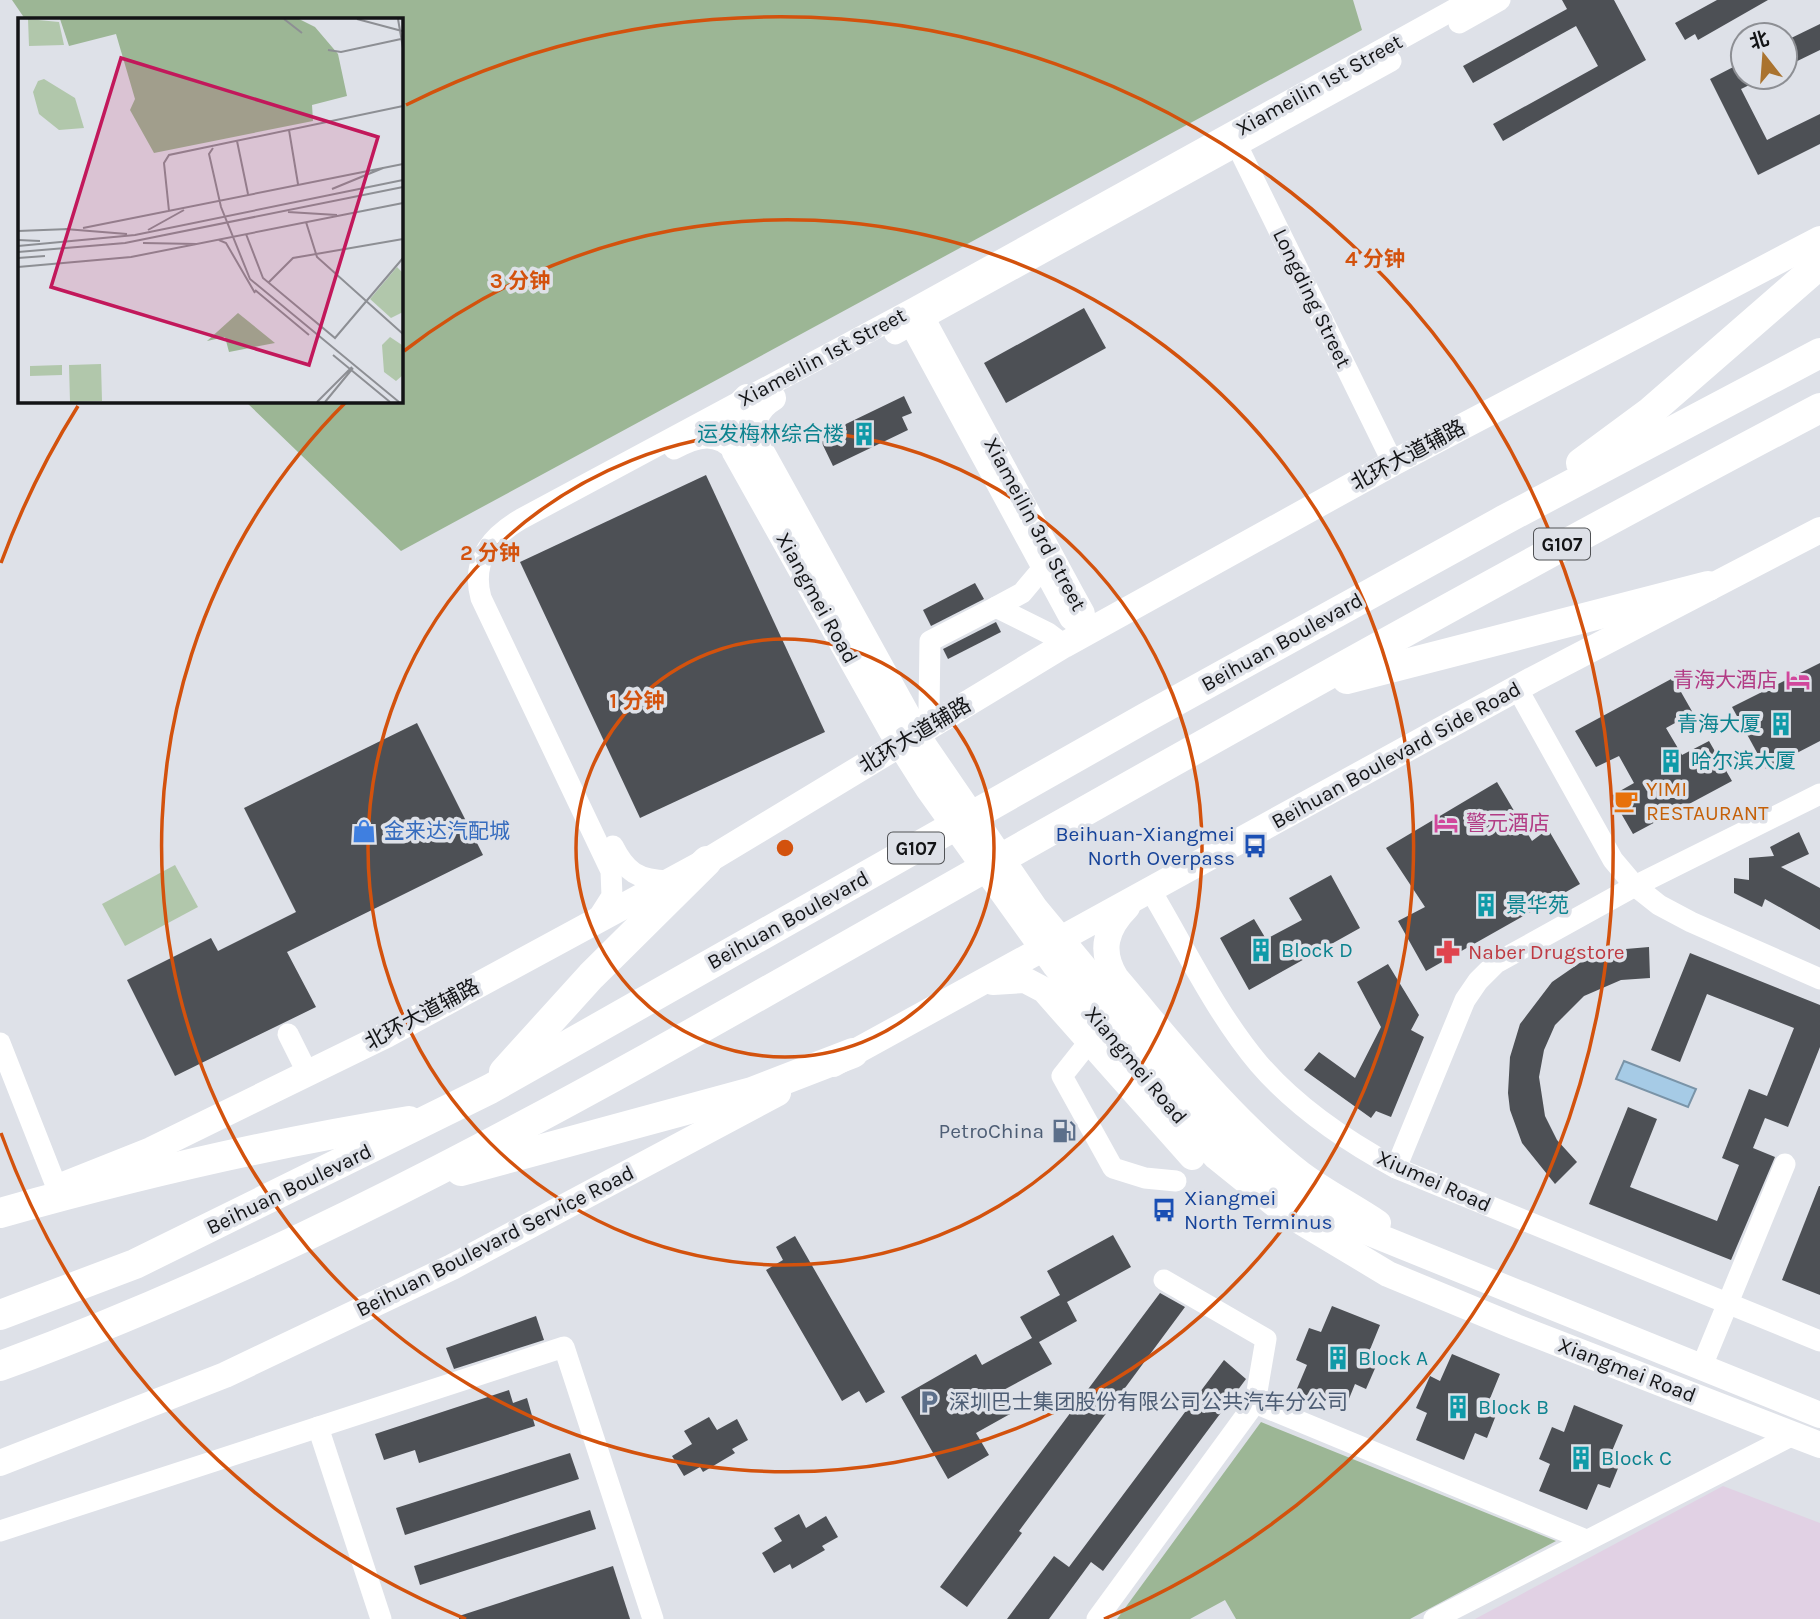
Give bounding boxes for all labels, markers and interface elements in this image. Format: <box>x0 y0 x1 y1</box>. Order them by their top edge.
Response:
inset map <box>18 18 402 402</box>
north arrow <box>1729 21 1799 91</box>
text: 北 <box>1747 27 1772 54</box>
street label: Xiameilin 1st Street <box>1232 29 1406 141</box>
street label: Longding Street <box>1268 225 1356 372</box>
text: 4 分钟 <box>1345 247 1405 271</box>
text: 3 分钟 <box>490 269 550 293</box>
street label: Xiameilin 1st Street <box>734 303 910 411</box>
street label: 北环大道辅路 <box>1347 415 1469 495</box>
building icon: 运发梅林综合楼 <box>850 420 878 448</box>
place label: 运发梅林综合楼 <box>697 422 844 446</box>
street label: Xiameilin 3rd Street <box>979 433 1091 615</box>
street label: Xiangmei Road <box>771 528 863 668</box>
road number: G107 <box>1534 528 1590 559</box>
text: 2 分钟 <box>460 541 520 565</box>
street label: Beihuan Boulevard <box>1197 588 1367 696</box>
hotel icon: 青海大酒店 <box>1784 666 1812 694</box>
place label: 青海大酒店 <box>1673 668 1778 692</box>
street label: Beihuan Boulevard Side Road <box>1267 676 1525 834</box>
text: 1 分钟 <box>610 689 664 713</box>
street label: 北环大道辅路 <box>855 692 975 778</box>
building icon: 青海大厦 <box>1767 710 1795 738</box>
place label: 青海大厦 <box>1677 712 1761 736</box>
building icon: 哈尔滨大厦 <box>1657 747 1685 775</box>
place label: 哈尔滨大厦 <box>1691 749 1796 773</box>
place label: YIMI RESTAURANT <box>1646 777 1769 825</box>
cafe icon: YIMI RESTAURANT <box>1612 787 1640 815</box>
hotel icon: 警元酒店 <box>1432 809 1460 837</box>
place label: 警元酒店 <box>1466 811 1550 835</box>
shop icon: 金来达汽配城 <box>350 817 378 845</box>
place label: 金来达汽配城 <box>384 819 510 843</box>
place label: Beihuan-Xiangmei North Overpass <box>1055 822 1235 870</box>
road number: G107 <box>888 832 944 863</box>
bus stop icon: Beihuan-Xiangmei North Overpass <box>1241 832 1269 860</box>
centre of rings <box>773 836 797 860</box>
street label: Beihuan Boulevard <box>703 866 873 974</box>
building icon: 景华苑 <box>1472 891 1500 919</box>
place label: 景华苑 <box>1506 893 1569 917</box>
building icon: Block D <box>1247 936 1275 964</box>
place label: Block D <box>1281 938 1353 962</box>
pharmacy icon: Naber Drugstore <box>1434 938 1462 966</box>
place label: Naber Drugstore <box>1468 940 1625 964</box>
street label: 北环大道辅路 <box>361 974 483 1054</box>
street label: Xiangmei Road <box>1080 1001 1192 1129</box>
fuel station icon: PetroChina <box>1050 1117 1078 1145</box>
place label: PetroChina <box>939 1119 1044 1143</box>
street label: Beihuan Boulevard <box>203 1139 375 1239</box>
street label: Xiumei Road <box>1373 1145 1495 1217</box>
street label: Beihuan Boulevard Service Road <box>352 1160 638 1322</box>
place label: Xiangmei North Terminus <box>1184 1186 1333 1234</box>
bus stop icon: Xiangmei North Terminus <box>1150 1196 1178 1224</box>
street label: Xiangmei Road <box>1555 1333 1699 1407</box>
building icon: Block A <box>1324 1344 1352 1372</box>
place label: Block A <box>1358 1346 1428 1370</box>
parking icon: 深圳巴士集团股份有限公司公共汽车分公司 <box>915 1388 943 1416</box>
place label: 深圳巴士集团股份有限公司公共汽车分公司 <box>949 1390 1348 1414</box>
building icon: Block B <box>1444 1393 1472 1421</box>
place label: Block B <box>1478 1395 1549 1419</box>
building icon: Block C <box>1567 1444 1595 1472</box>
place label: Block C <box>1601 1446 1672 1470</box>

